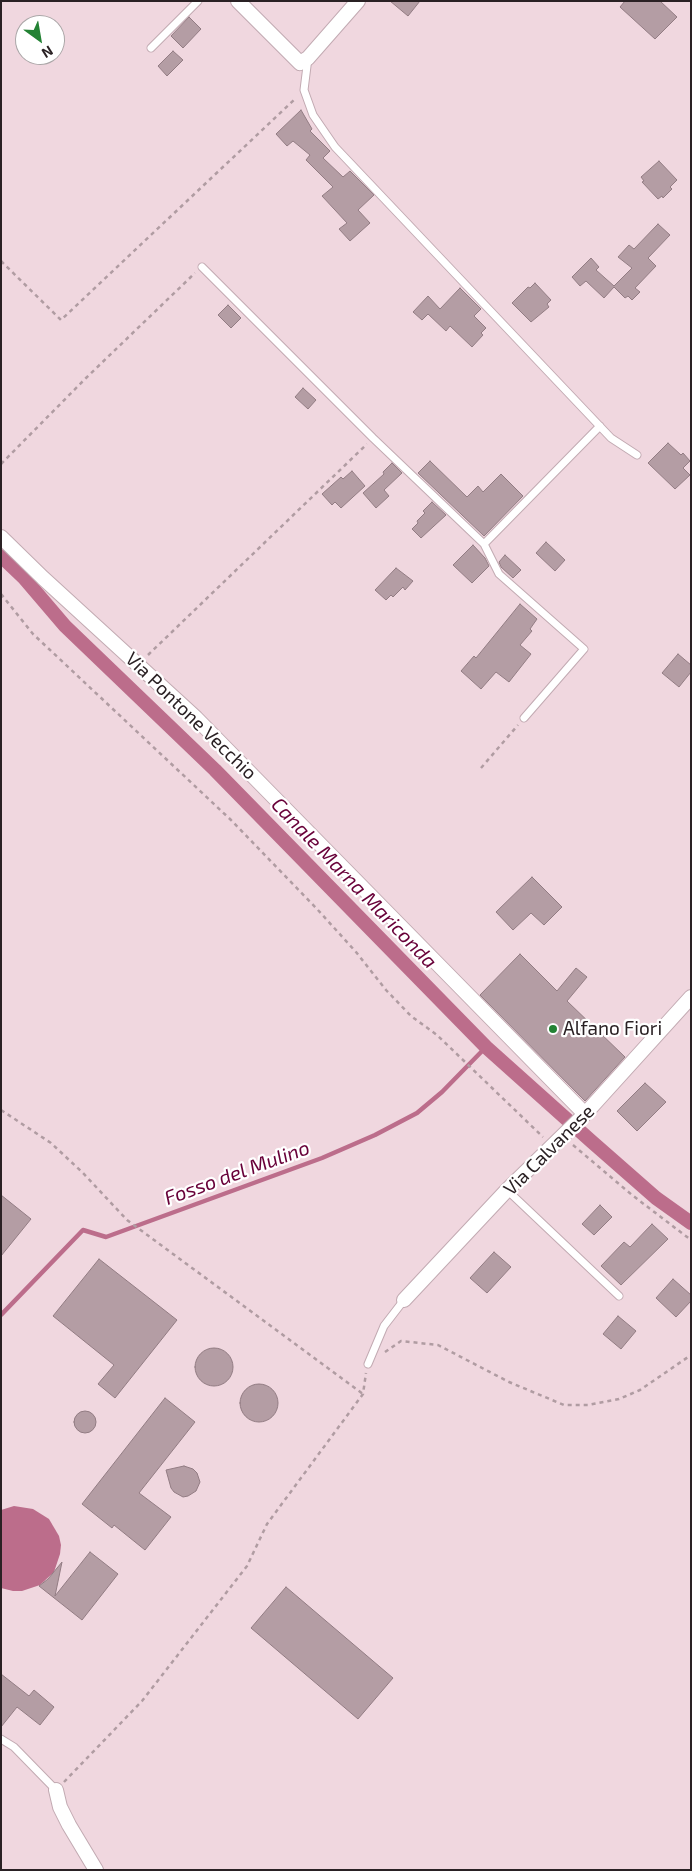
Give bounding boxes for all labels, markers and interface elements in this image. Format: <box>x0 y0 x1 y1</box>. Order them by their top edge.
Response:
north arrow <box>15 15 65 65</box>
text: N <box>39 42 56 62</box>
street label: Via Pontone Vecchio <box>121 648 261 784</box>
water label: Canale Marna Mariconda <box>266 793 442 973</box>
place label: Alfano Fiori <box>563 1018 662 1040</box>
marker: Alfano Fiori <box>547 1023 559 1035</box>
street label: Via Calvanese <box>499 1100 599 1200</box>
water label: Fosso del Mulino <box>161 1136 313 1210</box>

